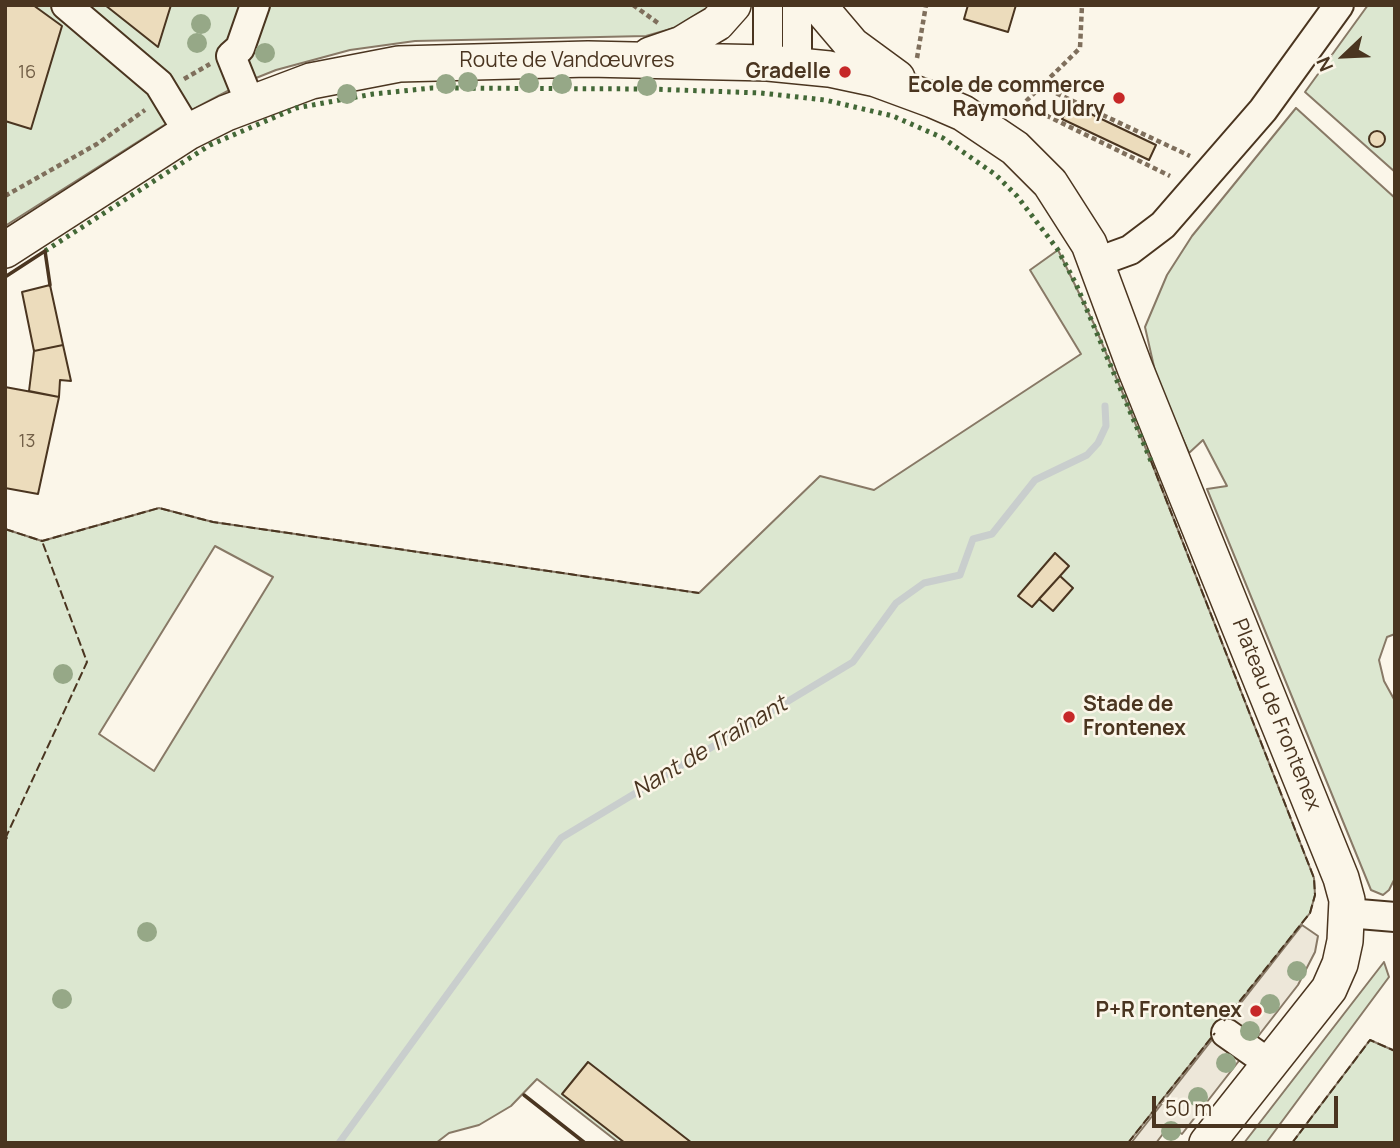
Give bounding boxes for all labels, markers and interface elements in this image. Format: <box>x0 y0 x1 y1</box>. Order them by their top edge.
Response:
north arrow <box>1309 21 1379 91</box>
street label: Route de Vandœuvres <box>460 48 674 74</box>
text: N <box>1310 53 1339 76</box>
place label: Gradelle <box>745 59 831 85</box>
house number: 16 <box>18 62 36 84</box>
marker: Gradelle <box>837 64 853 80</box>
place label: Ecole de commerce Raymond Uldry <box>908 73 1105 123</box>
marker: Ecole de commerce Raymond Uldry <box>1111 90 1127 106</box>
house number: 13 <box>19 431 35 453</box>
street label: Plateau de Frontenex <box>1226 615 1326 815</box>
water label: Nant de Traînant <box>628 691 792 805</box>
place label: Stade de Frontenex <box>1083 692 1186 742</box>
marker: Stade de Frontenex <box>1061 709 1077 725</box>
place label: P+R Frontenex <box>1096 998 1242 1024</box>
marker: P+R Frontenex <box>1248 1003 1264 1019</box>
scale bar <box>1155 1082 1340 1126</box>
text: 50 m <box>1165 1094 1212 1122</box>

